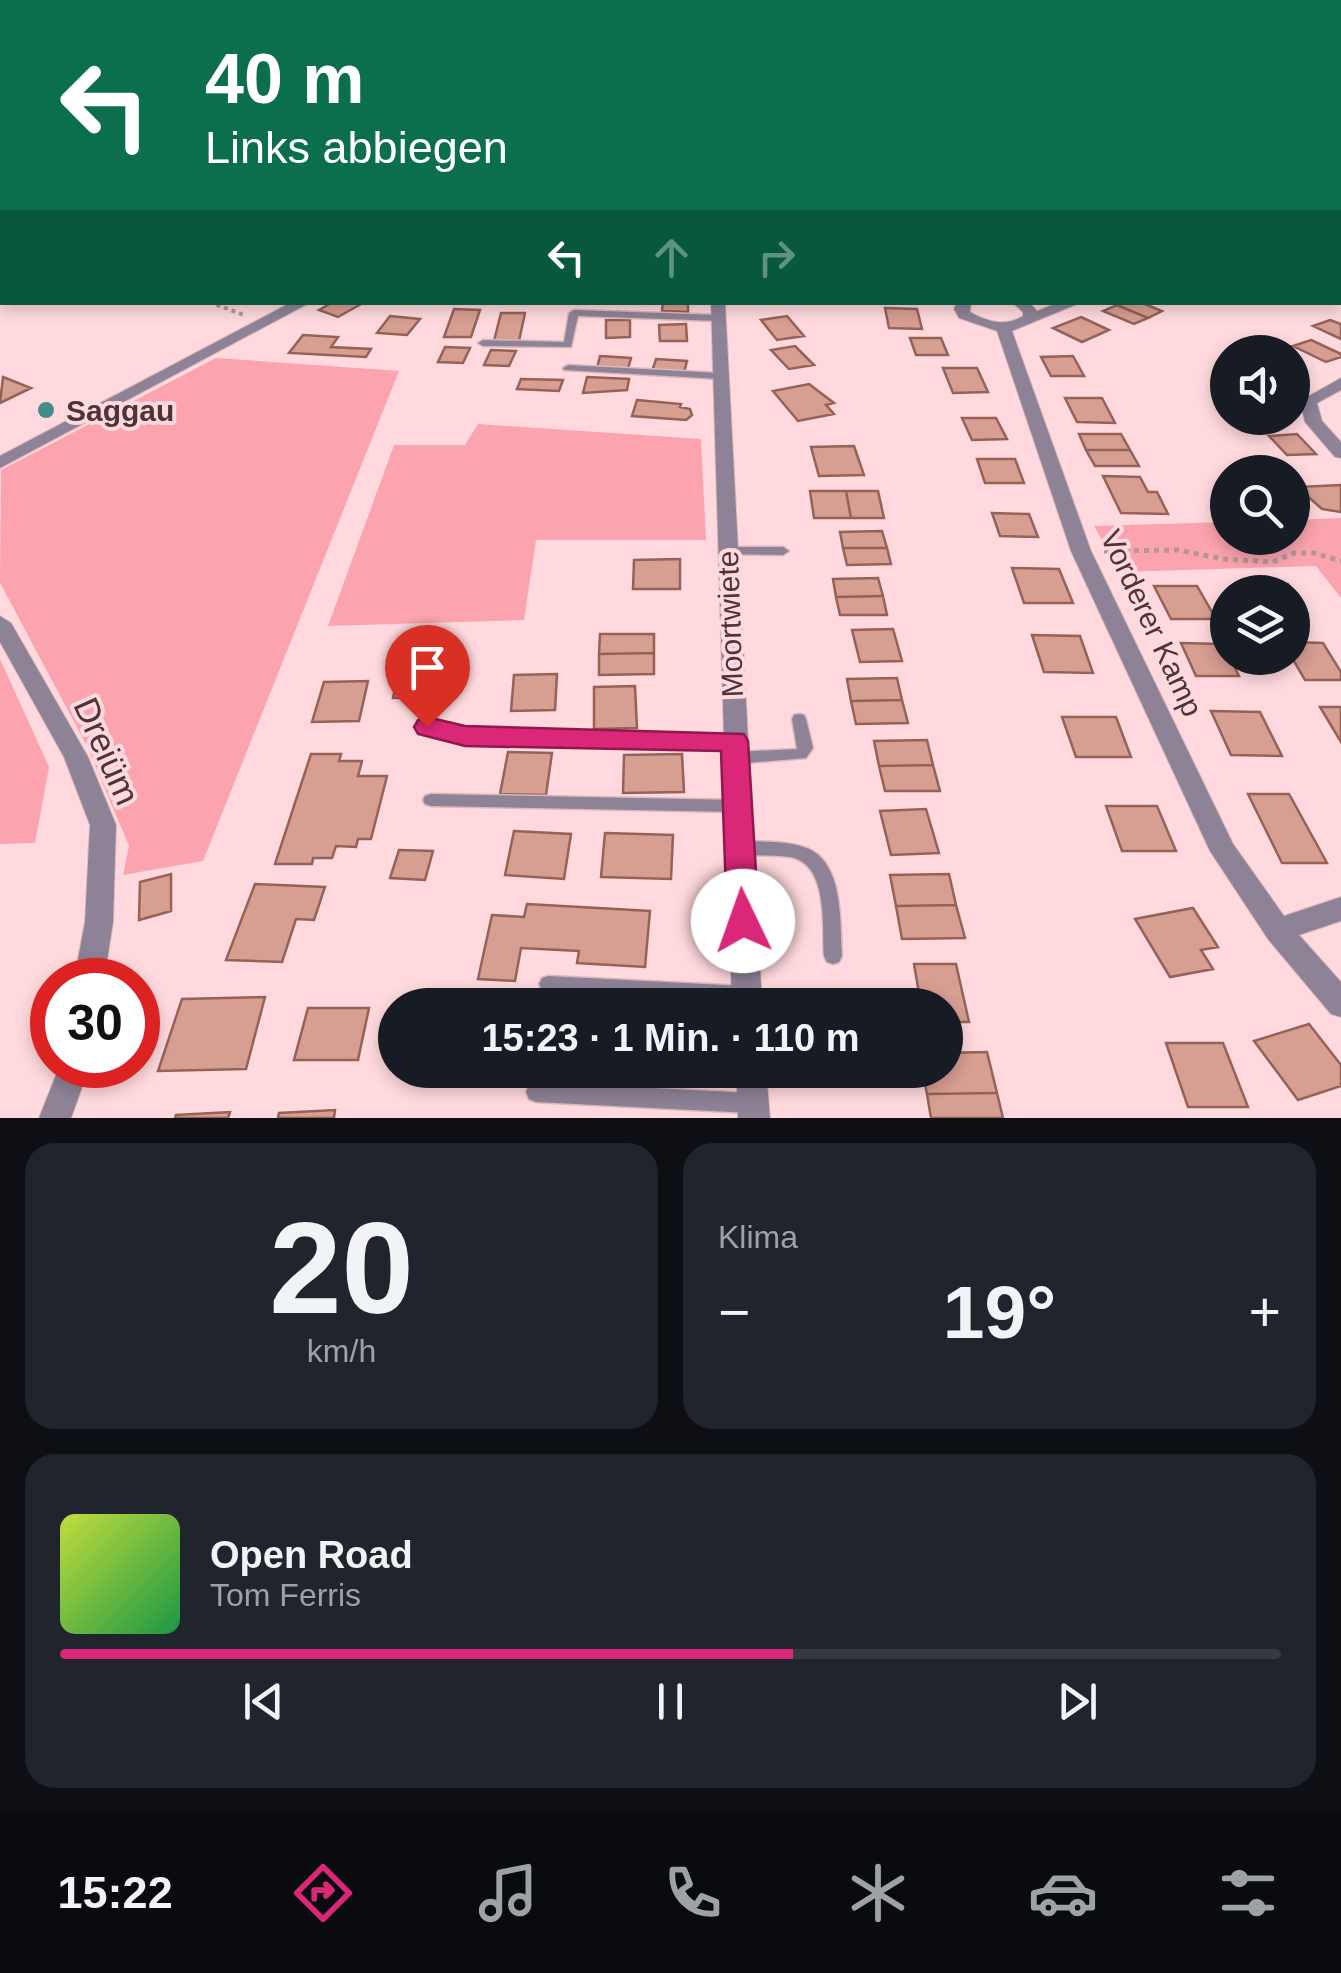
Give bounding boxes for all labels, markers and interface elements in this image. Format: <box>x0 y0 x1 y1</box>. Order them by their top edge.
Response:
icon: left <box>40 40 170 170</box>
text: 40 m <box>205 40 365 118</box>
text: Links abbiegen <box>205 122 508 173</box>
icon: left <box>539 230 594 285</box>
icon: ahead <box>644 230 699 285</box>
icon: right <box>749 230 804 285</box>
map controls <box>1210 335 1310 675</box>
button: sound <box>1210 335 1310 435</box>
place label: Saggau <box>66 394 174 427</box>
marker: Saggau <box>35 399 57 421</box>
button: search <box>1210 455 1310 555</box>
street label: Vorderer Kamp <box>1094 525 1210 721</box>
street label: Moortwiete <box>711 550 749 698</box>
button: layers <box>1210 575 1310 675</box>
pin <box>385 625 470 728</box>
icon: arrive <box>400 640 455 695</box>
street label: Dreiüm <box>66 692 148 810</box>
position arrow <box>691 869 795 973</box>
speed limit sign: 30 <box>30 958 160 1088</box>
text: 15:23 · 1 Min. · 110 m <box>481 1017 860 1059</box>
text: 20 <box>269 1195 414 1341</box>
text: Klima <box>718 1219 798 1255</box>
text: 19° <box>943 1270 1056 1354</box>
text: − <box>718 1281 750 1343</box>
text: + <box>1249 1281 1281 1343</box>
text: km/h <box>307 1333 376 1369</box>
text: Open Road <box>210 1534 413 1576</box>
text: Tom Ferris <box>210 1577 361 1613</box>
icon: previous <box>236 1674 291 1729</box>
icon: pause <box>643 1674 698 1729</box>
icon: next <box>1050 1674 1105 1729</box>
icon: directions <box>288 1858 358 1928</box>
icon: music <box>473 1858 543 1928</box>
icon: phone <box>658 1858 728 1928</box>
icon: climate <box>843 1858 913 1928</box>
icon: car <box>1028 1858 1098 1928</box>
icon: filters <box>1213 1858 1283 1928</box>
text: 15:22 <box>58 1867 173 1918</box>

